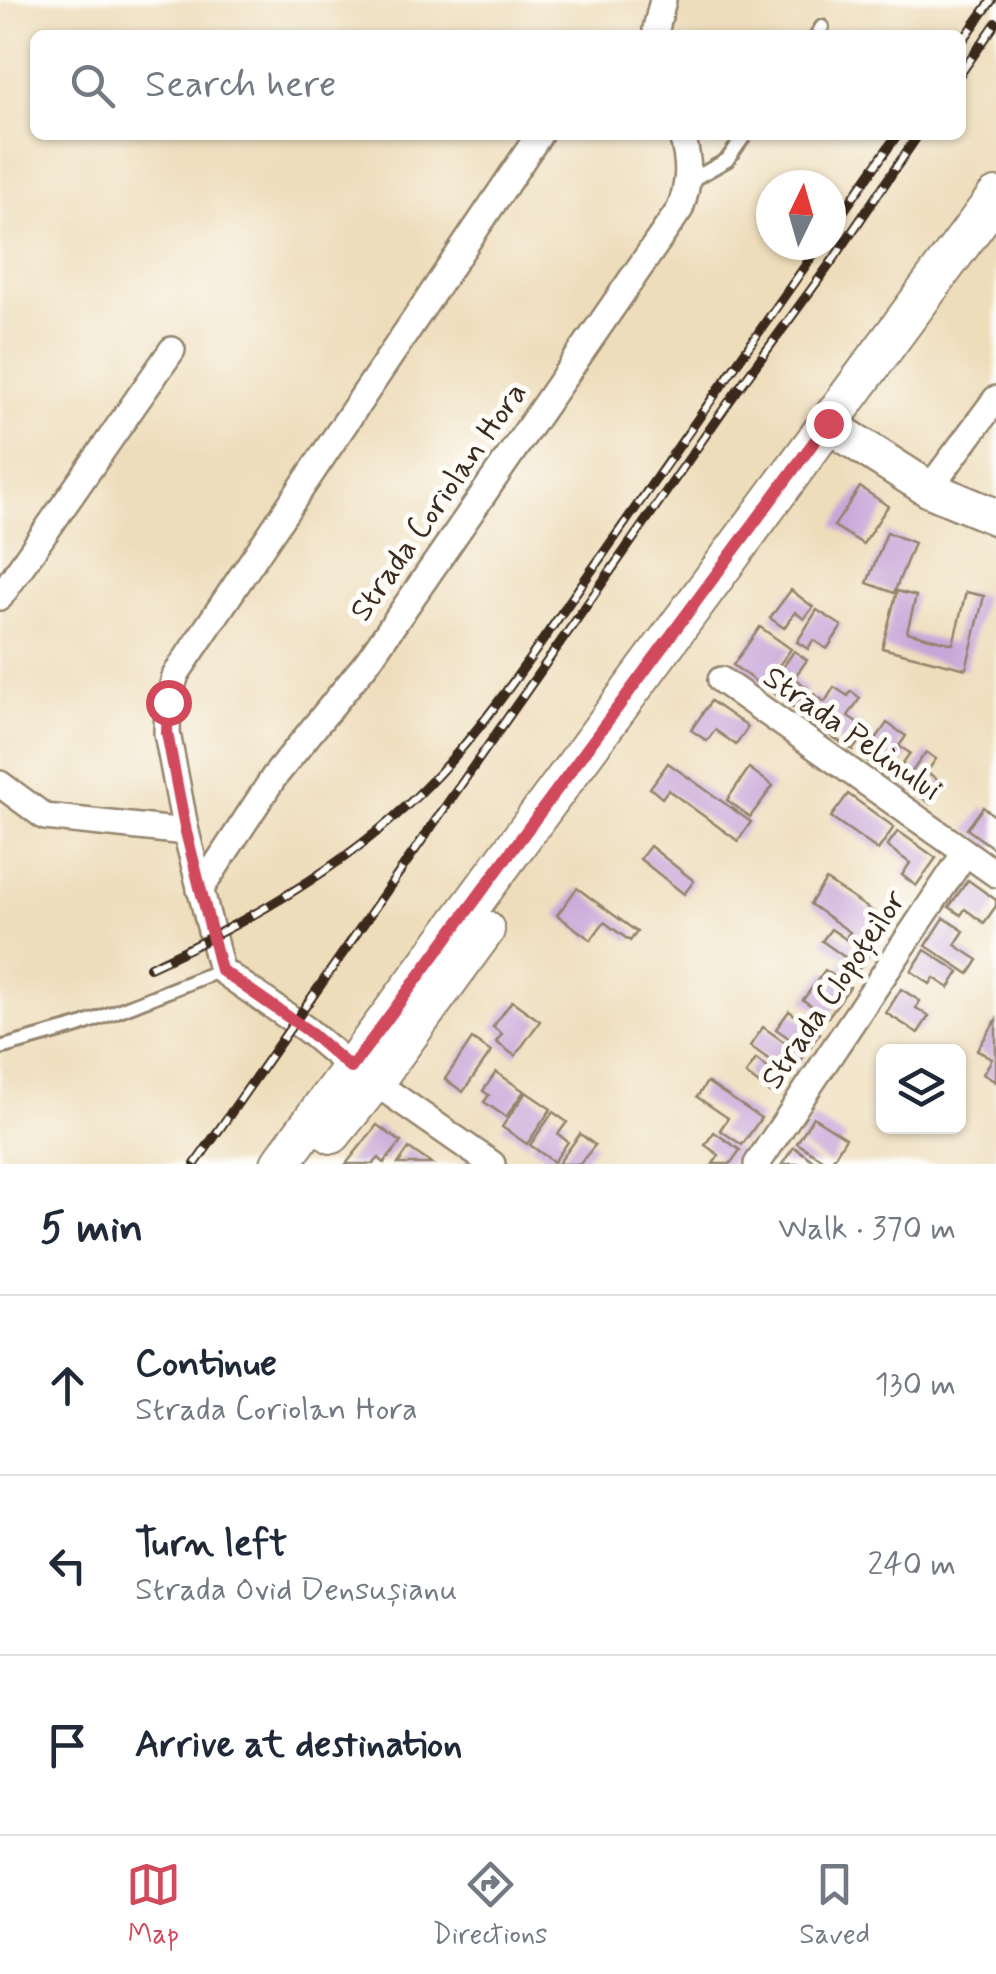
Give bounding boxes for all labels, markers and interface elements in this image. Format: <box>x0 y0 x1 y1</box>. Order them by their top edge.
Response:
search box <box>30 30 966 140</box>
icon: search <box>65 58 120 113</box>
text: Search here <box>145 61 336 110</box>
north arrow <box>756 170 846 260</box>
street label: Strada Coriolan Hora <box>341 374 537 630</box>
route end <box>806 401 852 447</box>
street label: Strada Pelinului <box>754 657 950 811</box>
route start <box>146 680 192 726</box>
street label: Strada Clopoțeilor <box>752 882 917 1098</box>
map controls <box>876 1044 966 1134</box>
button: layers <box>876 1044 966 1134</box>
text: 5 min <box>40 1202 143 1257</box>
text: Walk · 370 m <box>778 1208 956 1250</box>
text: Continue <box>135 1340 277 1389</box>
icon: ahead <box>40 1358 95 1413</box>
text: 130 m <box>875 1364 956 1406</box>
text: Strada Coriolan Hora <box>135 1389 418 1431</box>
text: Turn left <box>135 1520 287 1569</box>
icon: left <box>40 1538 95 1593</box>
text: 240 m <box>868 1544 956 1586</box>
text: Strada Ovid Densușianu <box>135 1569 457 1611</box>
icon: arrive <box>40 1718 95 1773</box>
text: Arrive at destination <box>135 1721 462 1770</box>
tab: Map <box>126 1857 181 1954</box>
tab: Directions <box>433 1857 548 1954</box>
tab: Saved <box>799 1857 870 1954</box>

